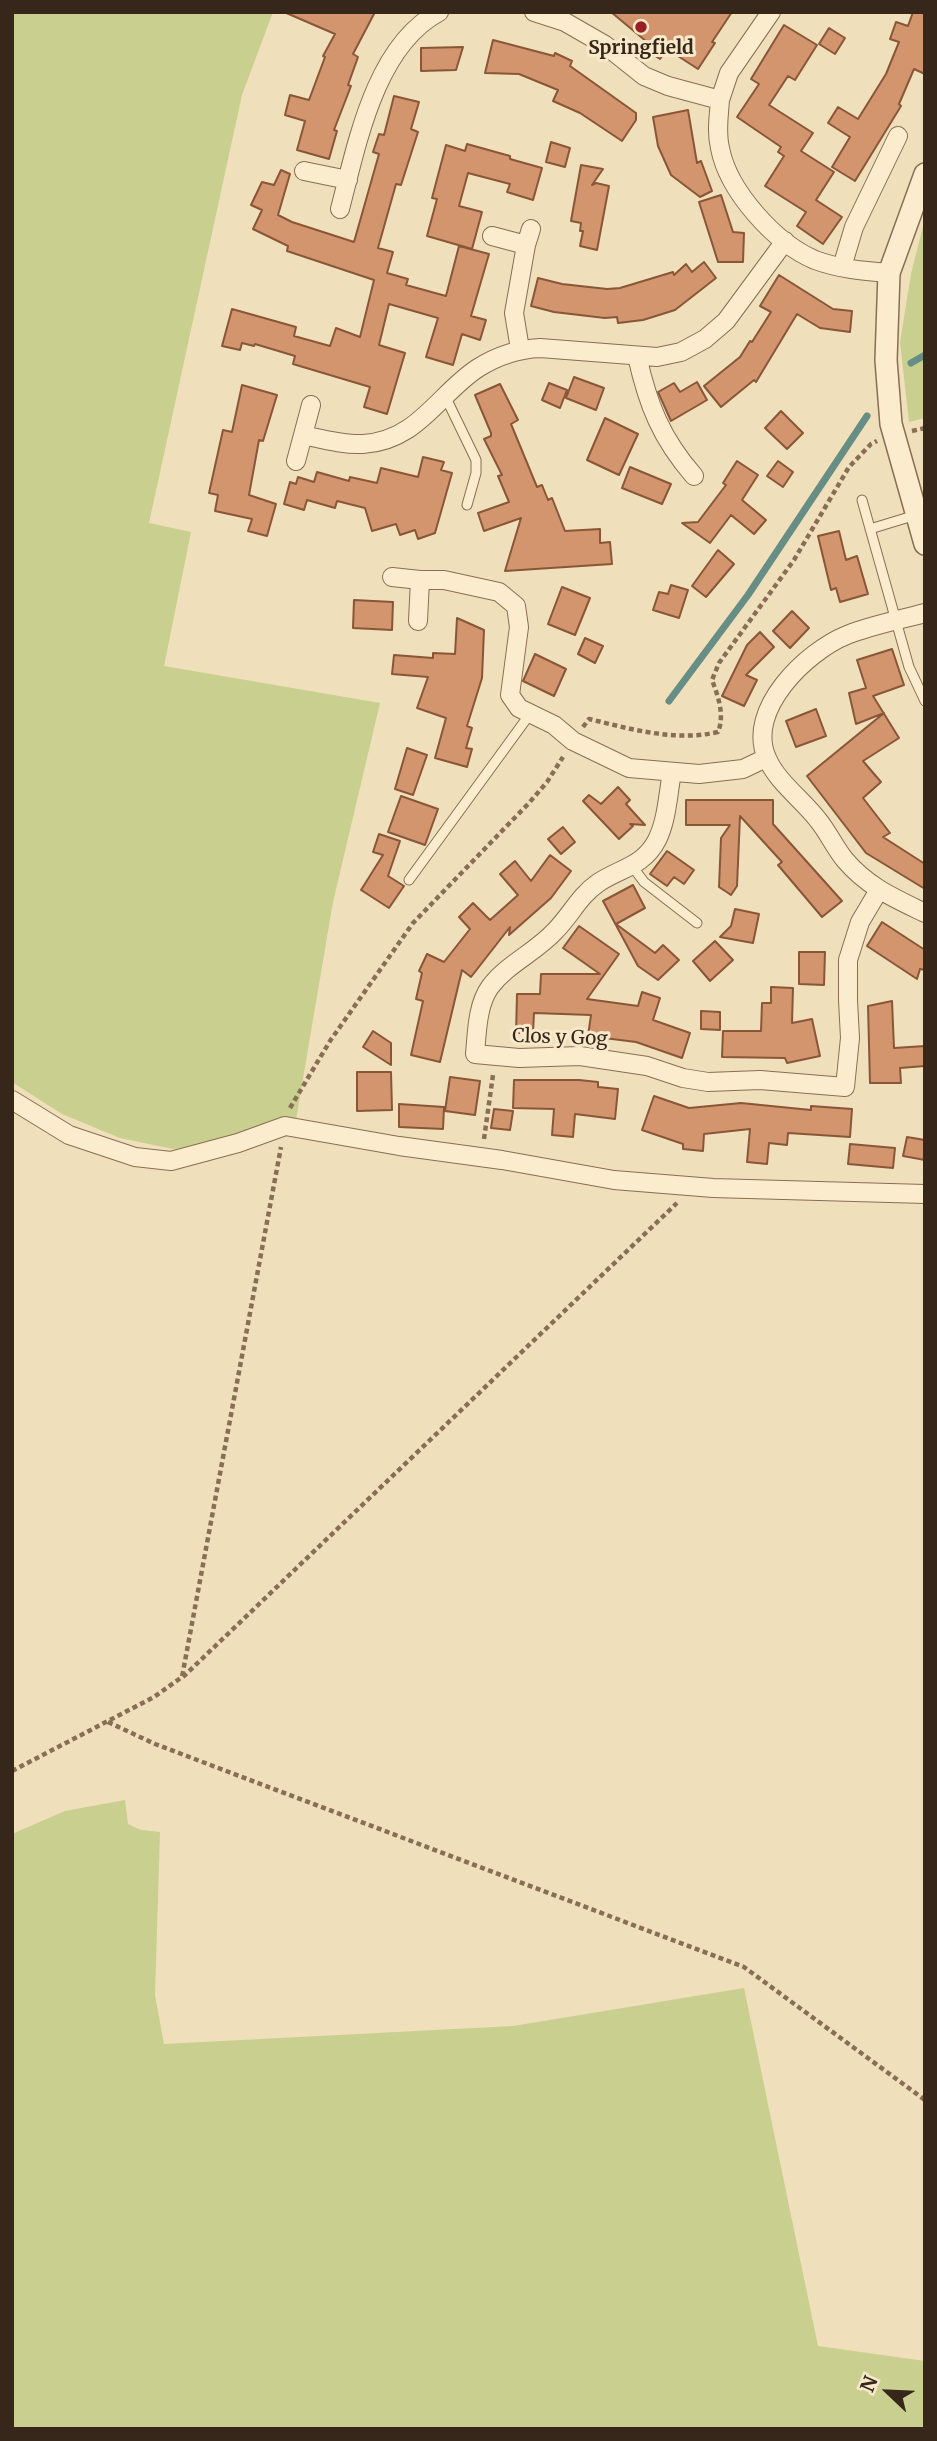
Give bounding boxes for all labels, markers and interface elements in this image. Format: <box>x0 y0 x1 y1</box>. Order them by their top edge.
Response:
marker: Springfield <box>633 19 649 35</box>
place label: Springfield <box>588 38 694 60</box>
street label: Clos y Gog <box>512 1025 608 1051</box>
north arrow <box>853 2357 923 2427</box>
text: N <box>855 2372 883 2395</box>

